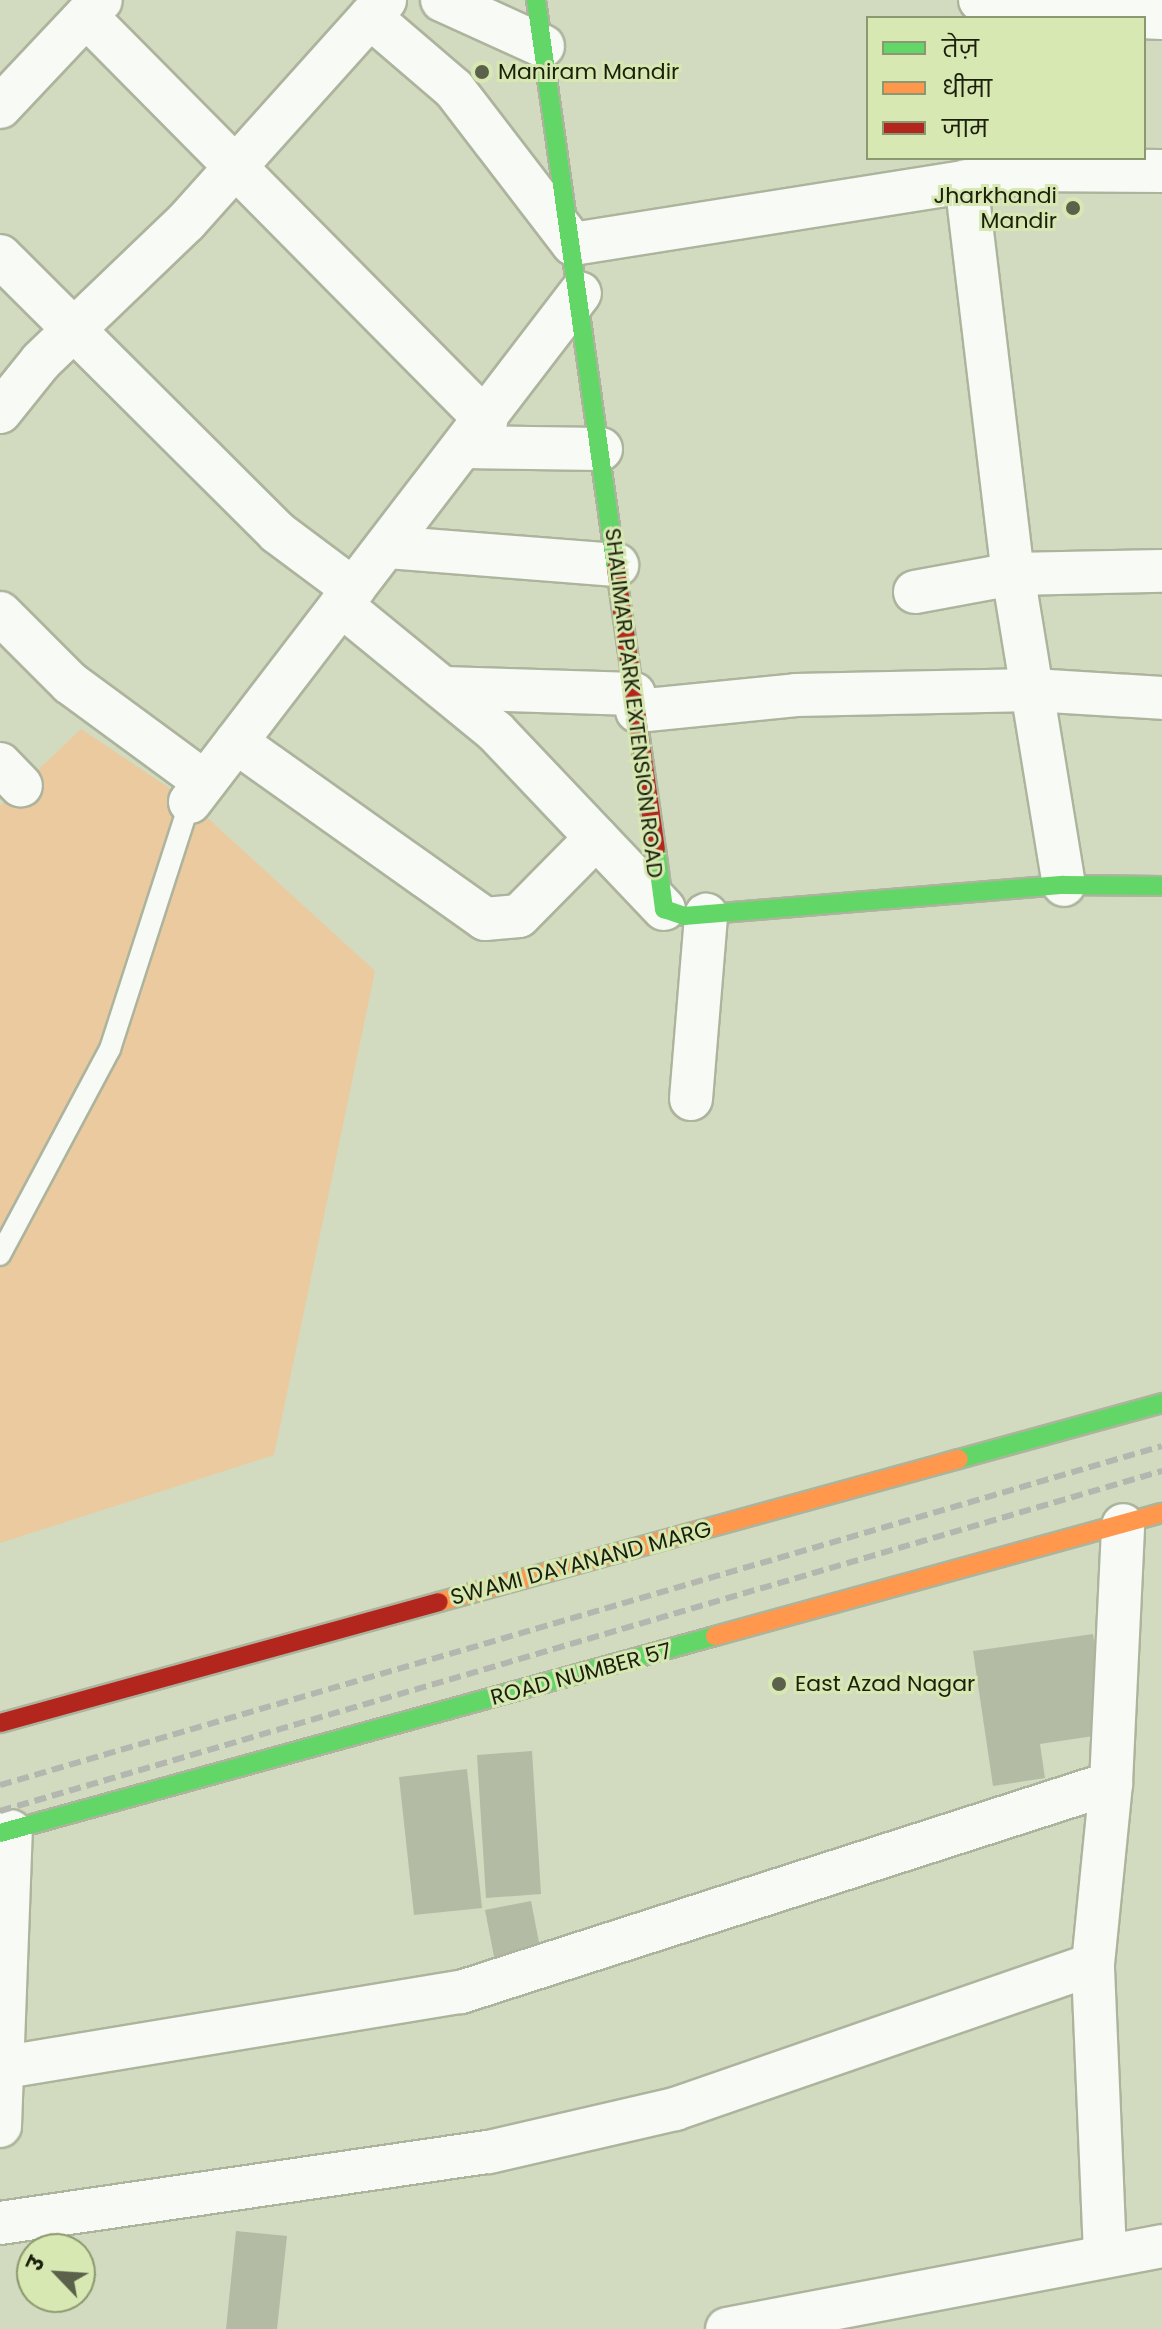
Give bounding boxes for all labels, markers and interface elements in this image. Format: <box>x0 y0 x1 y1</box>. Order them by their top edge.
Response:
legend <box>866 16 1146 160</box>
text: तेज़ <box>942 32 979 65</box>
place label: Maniram Mandir <box>498 59 679 85</box>
marker: Maniram Mandir <box>473 63 491 81</box>
text: धीमा <box>942 72 992 105</box>
text: जाम <box>942 112 988 145</box>
place label: Jharkhandi Mandir <box>934 182 1057 234</box>
marker: Jharkhandi Mandir <box>1064 199 1082 217</box>
street label: SHALIMAR PARK EXTENSION ROAD <box>599 526 669 880</box>
street label: SWAMI DAYANAND MARG <box>448 1515 714 1611</box>
street label: ROAD NUMBER 57 <box>488 1637 674 1711</box>
place label: East Azad Nagar <box>795 1671 975 1697</box>
marker: East Azad Nagar <box>770 1675 788 1693</box>
north arrow <box>16 2233 96 2313</box>
text: उ <box>19 2251 52 2276</box>

